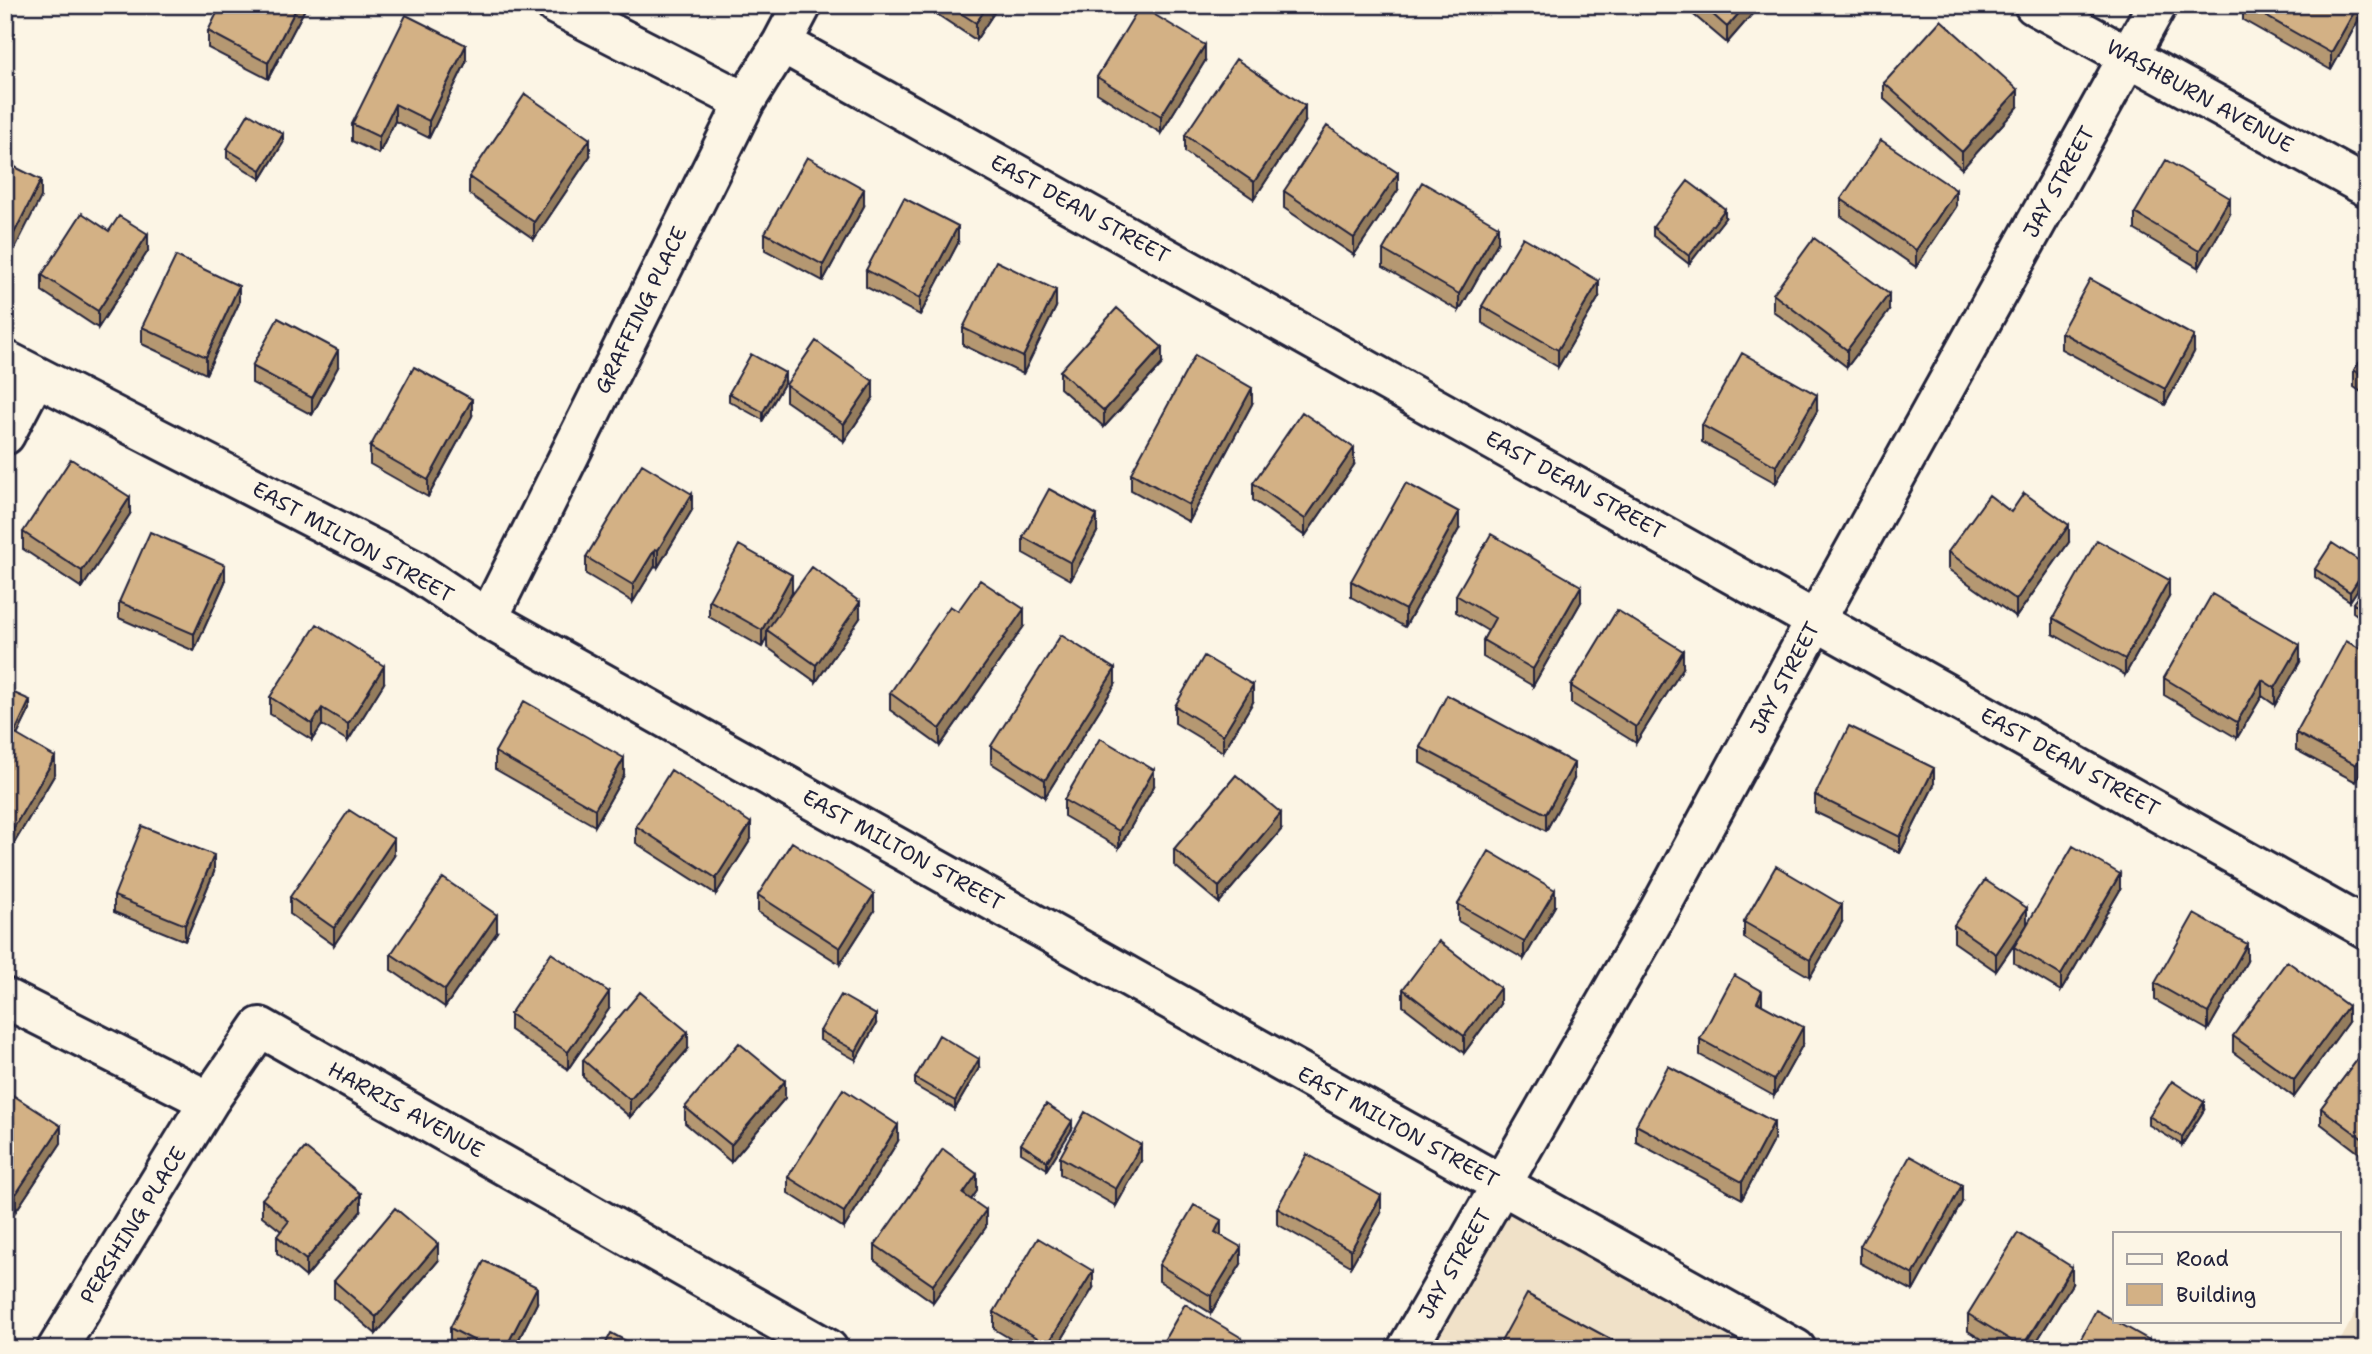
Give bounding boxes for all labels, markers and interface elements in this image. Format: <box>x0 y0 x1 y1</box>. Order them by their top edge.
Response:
street label: WASHBURN AVENUE <box>2101 33 2299 159</box>
street label: JAY STREET <box>2017 121 2101 243</box>
street label: EAST DEAN STREET <box>985 148 1175 270</box>
street label: GRAFFING PLACE <box>588 222 694 398</box>
street label: EAST DEAN STREET <box>1480 424 1670 546</box>
street label: EAST MILTON STREET <box>247 475 459 609</box>
street label: JAY STREET <box>1744 617 1826 739</box>
street label: EAST DEAN STREET <box>1975 701 2165 823</box>
street label: EAST MILTON STREET <box>797 783 1009 917</box>
street label: HARRIS AVENUE <box>323 1055 489 1165</box>
street label: EAST MILTON STREET <box>1292 1060 1504 1194</box>
street label: PERSHING PLACE <box>73 1141 193 1309</box>
street label: JAY STREET <box>1412 1203 1498 1325</box>
legend <box>2113 1232 2340 1322</box>
text: Road <box>2176 1245 2229 1273</box>
text: Building <box>2176 1281 2256 1309</box>

